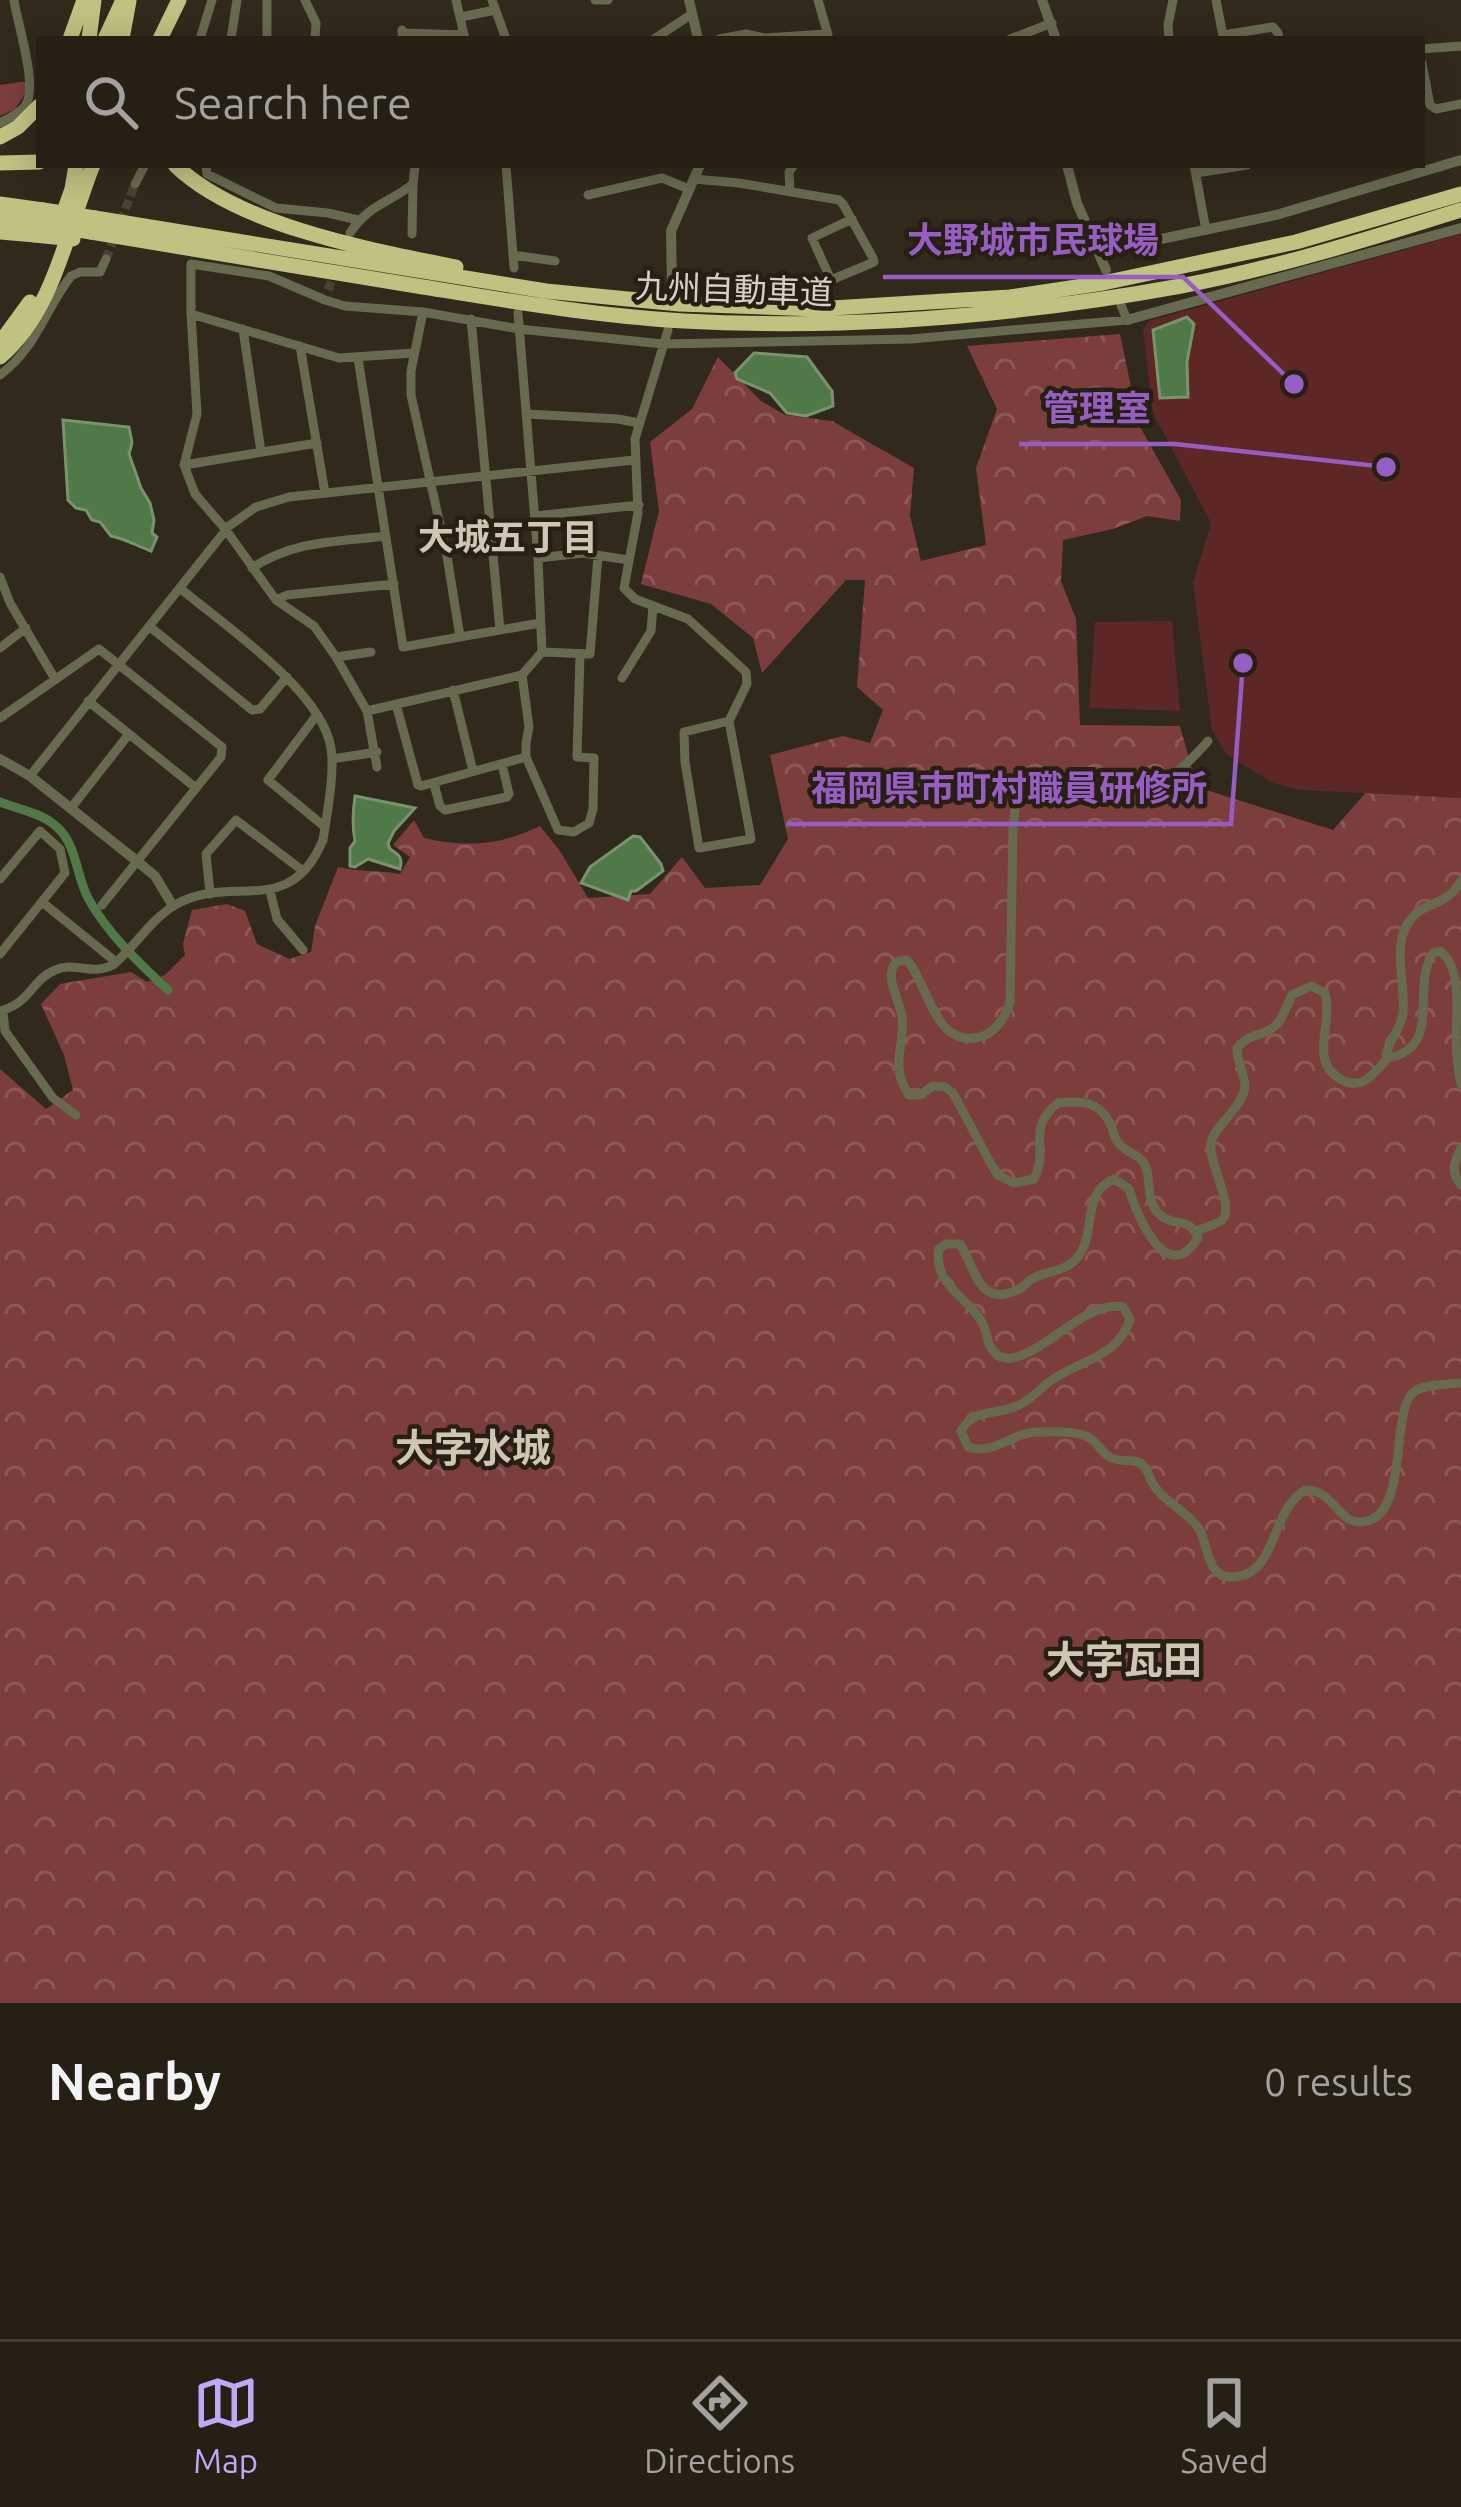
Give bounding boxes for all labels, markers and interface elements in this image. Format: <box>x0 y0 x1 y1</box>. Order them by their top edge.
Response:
search box <box>36 36 1425 168</box>
icon: search <box>78 69 144 135</box>
text: Search here <box>174 77 412 128</box>
callout: 大野城市民球場 <box>883 205 1183 277</box>
text: 大野城市民球場 <box>907 219 1159 260</box>
street label: 九州自動車道 <box>634 267 834 310</box>
callout: 管理室 <box>1019 372 1175 444</box>
text: 管理室 <box>1043 387 1151 428</box>
district label: 大城五丁目 <box>418 516 598 557</box>
callout: 福岡県市町村職員研修所 <box>787 752 1231 824</box>
text: 福岡県市町村職員研修所 <box>811 767 1207 808</box>
district label: 大字水城 <box>395 1426 551 1469</box>
district label: 大字瓦田 <box>1046 1638 1202 1681</box>
text: Nearby <box>48 2052 221 2110</box>
text: 0 results <box>1264 2060 1413 2103</box>
tab: Map <box>193 2370 259 2479</box>
tab: Directions <box>644 2370 795 2479</box>
tab: Saved <box>1180 2370 1268 2479</box>

